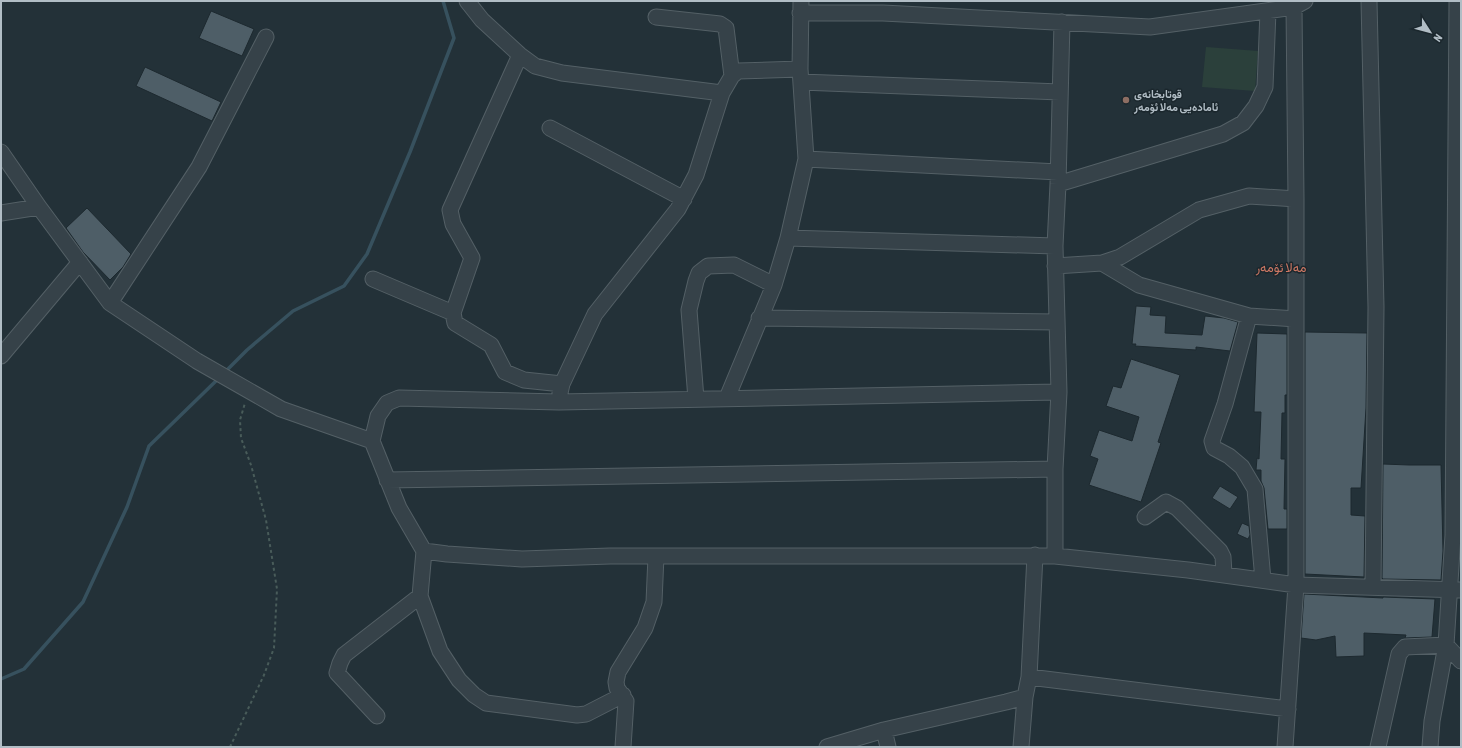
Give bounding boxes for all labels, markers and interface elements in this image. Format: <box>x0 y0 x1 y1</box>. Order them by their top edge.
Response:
north arrow <box>1410 12 1450 52</box>
text: N <box>1431 32 1445 44</box>
place label: قوتابخانەی ئامادەیی مەلا ئۆمەر <box>1133 88 1219 114</box>
marker: قوتابخانەی ئامادەیی مەلا ئۆمەر <box>1121 95 1131 105</box>
district label: مەلا ئۆمەر <box>1255 260 1306 276</box>

